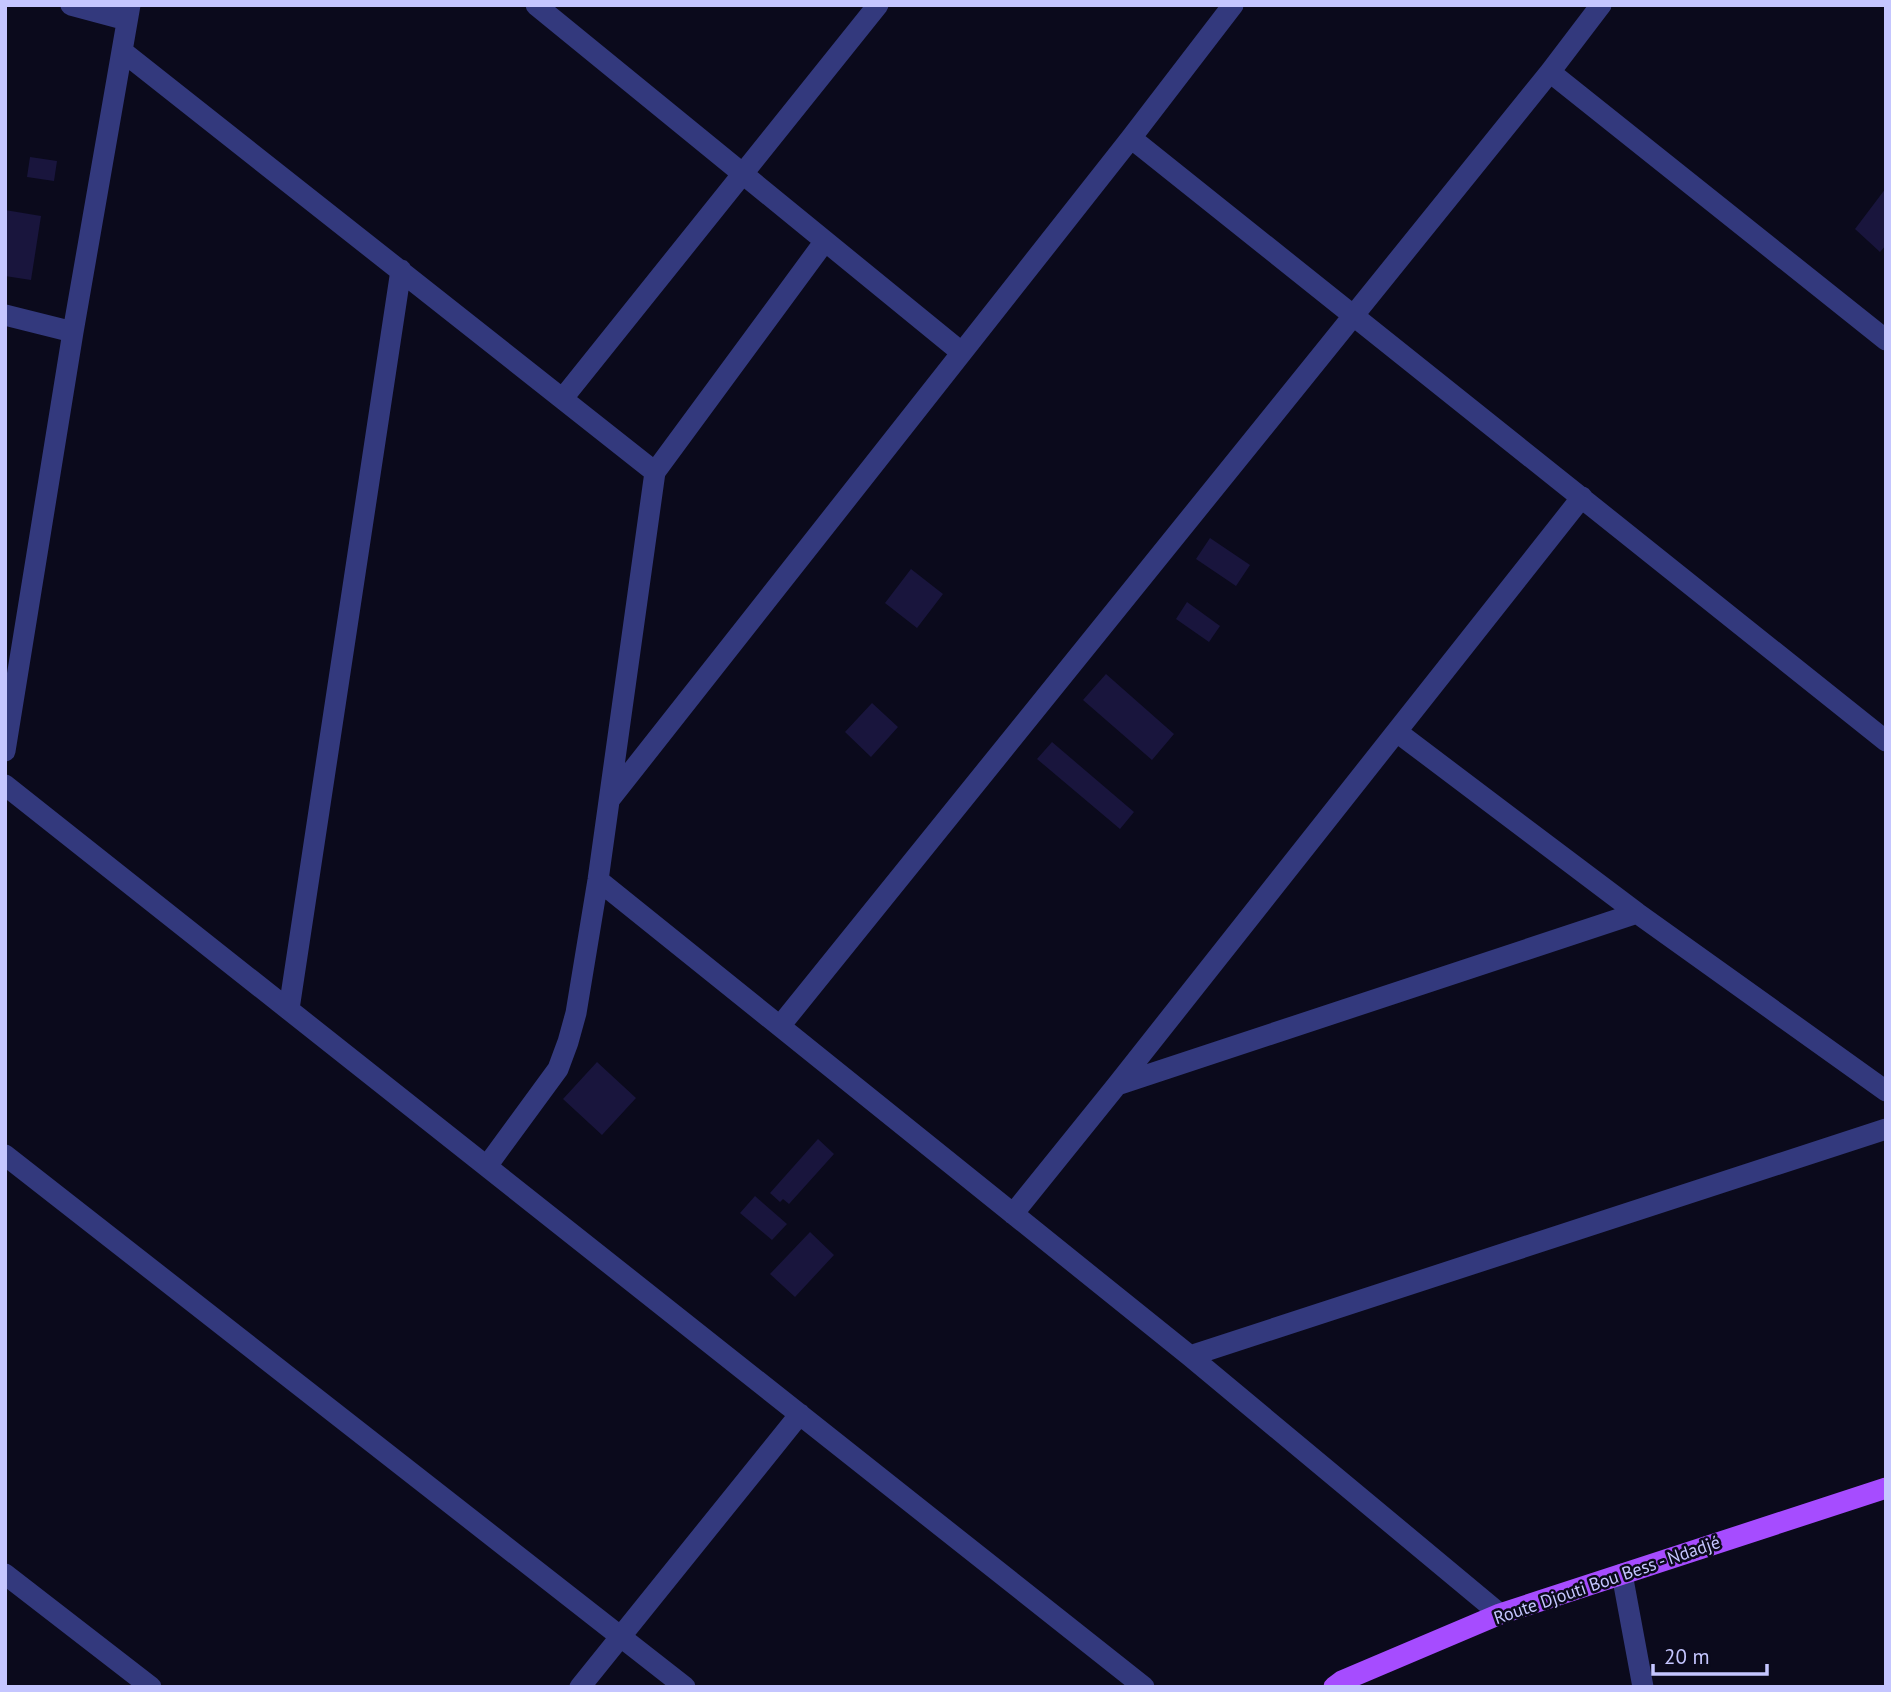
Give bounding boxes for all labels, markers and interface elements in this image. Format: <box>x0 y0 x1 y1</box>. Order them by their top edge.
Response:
street label: Route Djouti Bou Bess - Ndadjé <box>1491 1530 1723 1629</box>
scale bar <box>1653 1632 1767 1676</box>
text: 20 m <box>1664 1643 1710 1670</box>

